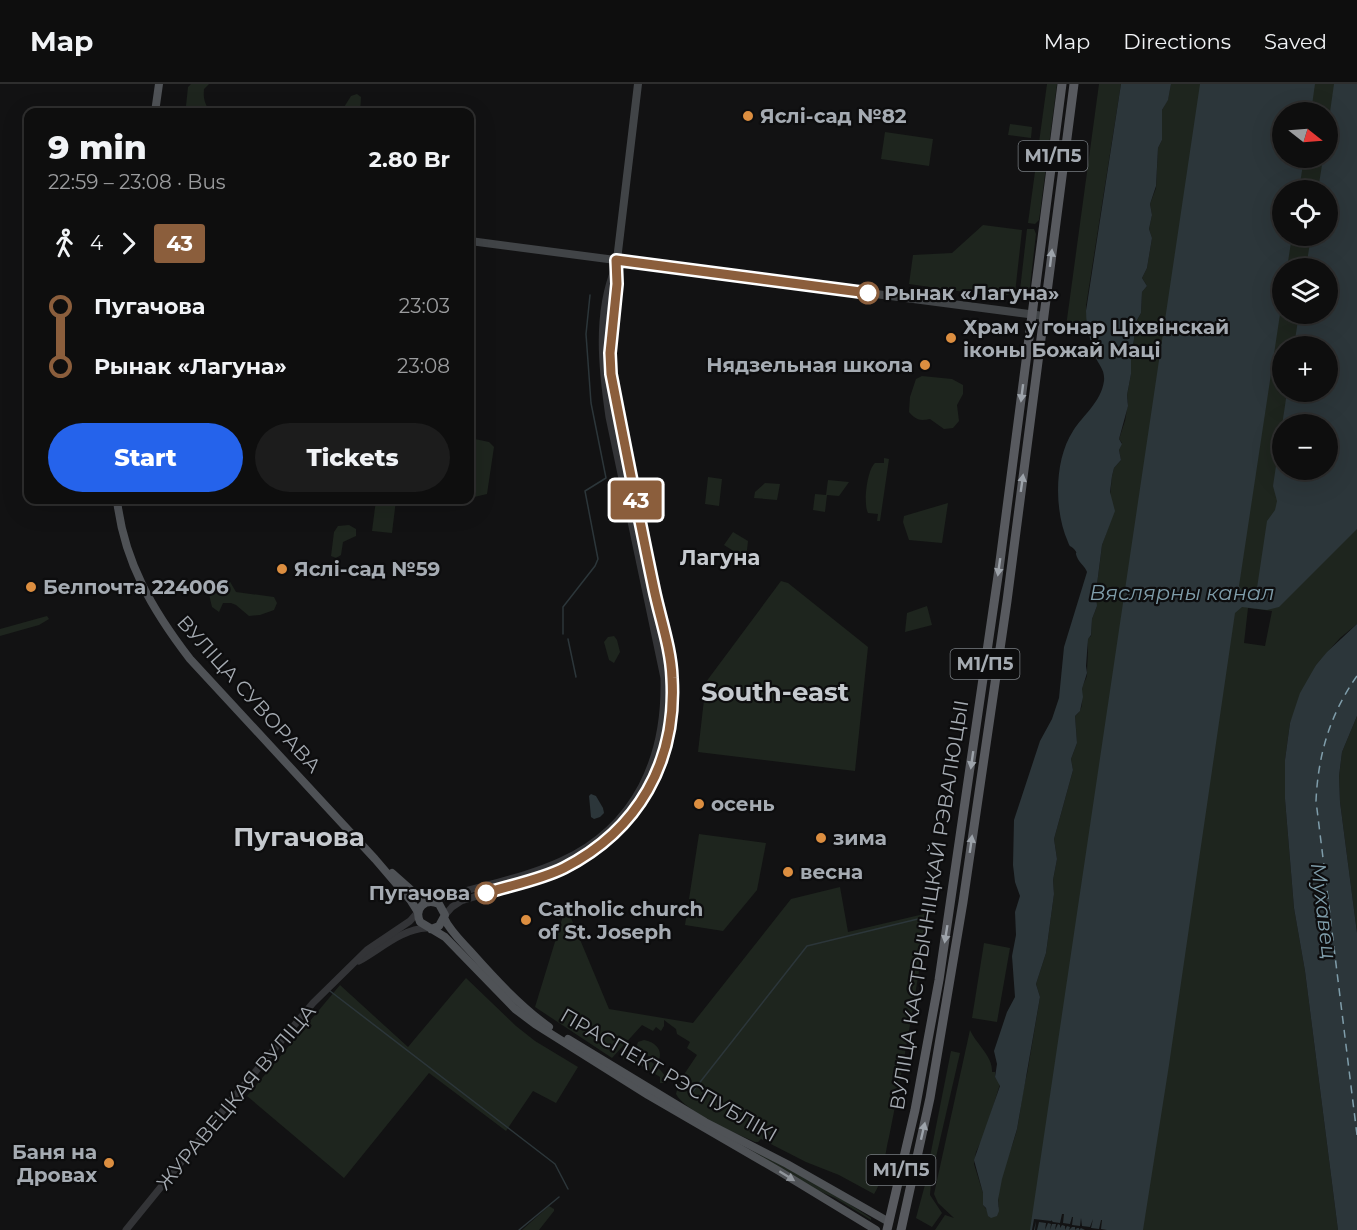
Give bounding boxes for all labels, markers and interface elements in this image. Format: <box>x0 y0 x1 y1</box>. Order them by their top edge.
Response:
text: Map <box>30 24 93 58</box>
text: Map <box>1044 29 1090 54</box>
text: Directions <box>1123 29 1231 54</box>
text: Saved <box>1264 29 1327 54</box>
north arrow <box>1272 102 1338 168</box>
map controls <box>1272 102 1338 480</box>
place label: Яслі-сад №82 <box>760 104 907 128</box>
marker: Яслі-сад №82 <box>741 109 755 123</box>
text: 9 min <box>48 127 147 167</box>
road number: М1/П5 <box>1018 141 1088 171</box>
text: 2.80 Br <box>369 146 450 173</box>
text: 22:59 – 23:08 · Bus <box>48 170 226 194</box>
button: locate <box>1272 180 1338 246</box>
icon: walk <box>48 227 81 260</box>
icon: forward <box>112 227 145 260</box>
text: 4 <box>90 231 103 255</box>
text: 43 <box>166 231 193 256</box>
one-way arrow <box>1047 249 1056 268</box>
button: layers <box>1272 258 1338 324</box>
place label: Рынак «Лагуна» <box>884 281 1059 305</box>
marker: Рынак «Лагуна» <box>857 282 879 304</box>
text: Пугачова <box>94 293 205 320</box>
text: 23:03 <box>399 294 450 318</box>
place label: Храм у гонар Ціхвінскай іконы Божай Маці <box>963 315 1229 362</box>
marker: Храм у гонар Ціхвінскай іконы Божай Маці <box>944 331 958 345</box>
button: + <box>1272 336 1338 402</box>
text: Рынак «Лагуна» <box>94 353 287 380</box>
place label: Нядзельная школа <box>706 353 913 377</box>
text: 23:08 <box>397 354 450 378</box>
marker: Нядзельная школа <box>918 358 932 372</box>
one-way arrow <box>1017 384 1026 403</box>
button: − <box>1272 414 1338 480</box>
button: Start <box>48 423 243 492</box>
button: Tickets <box>255 423 450 492</box>
one-way arrow <box>1017 473 1027 492</box>
line badge: 43 <box>609 480 663 520</box>
text: 43 <box>623 488 649 513</box>
district label: Лагуна <box>680 545 760 570</box>
place label: Яслі-сад №59 <box>294 557 440 581</box>
one-way arrow <box>994 557 1003 576</box>
marker: Яслі-сад №59 <box>275 562 289 576</box>
place label: Белпочта 224006 <box>43 575 229 599</box>
marker: Белпочта 224006 <box>24 580 38 594</box>
water label: Вяслярны канал <box>1089 580 1275 605</box>
street label: ВУЛІЦА СУВОРАВА <box>172 610 326 778</box>
road number: М1/П5 <box>950 649 1020 679</box>
district label: South-east <box>701 676 849 708</box>
street label: ВУЛІЦА КАСТРЫЧНІЦКАЙ РЭВАЛЮЦЫІ <box>885 698 973 1112</box>
one-way arrow <box>967 750 976 769</box>
place label: осень <box>711 792 775 816</box>
marker: осень <box>692 797 706 811</box>
district label: Пугачова <box>233 821 365 853</box>
place label: зима <box>833 826 887 850</box>
marker: зима <box>814 831 828 845</box>
one-way arrow <box>967 834 976 853</box>
place label: весна <box>800 860 863 884</box>
water label: Мухавец <box>1306 861 1342 961</box>
marker: весна <box>781 865 795 879</box>
place label: Пугачова <box>369 881 470 905</box>
marker: Пугачова <box>475 882 497 904</box>
place label: Catholic church of St. Joseph <box>538 897 703 944</box>
marker: Catholic church of St. Joseph <box>519 913 533 927</box>
one-way arrow <box>942 925 951 944</box>
street label: ЖУРАВЕЦКАЯ ВУЛІЦА <box>151 999 321 1195</box>
street label: ПРАСПЕКТ РЭСПУБЛІКІ <box>556 1003 782 1147</box>
one-way arrow <box>919 1121 928 1140</box>
place label: Баня на Дровах <box>12 1140 97 1187</box>
road number: М1/П5 <box>866 1155 936 1185</box>
marker: Баня на Дровах <box>102 1156 116 1170</box>
one-way arrow <box>779 1170 795 1181</box>

